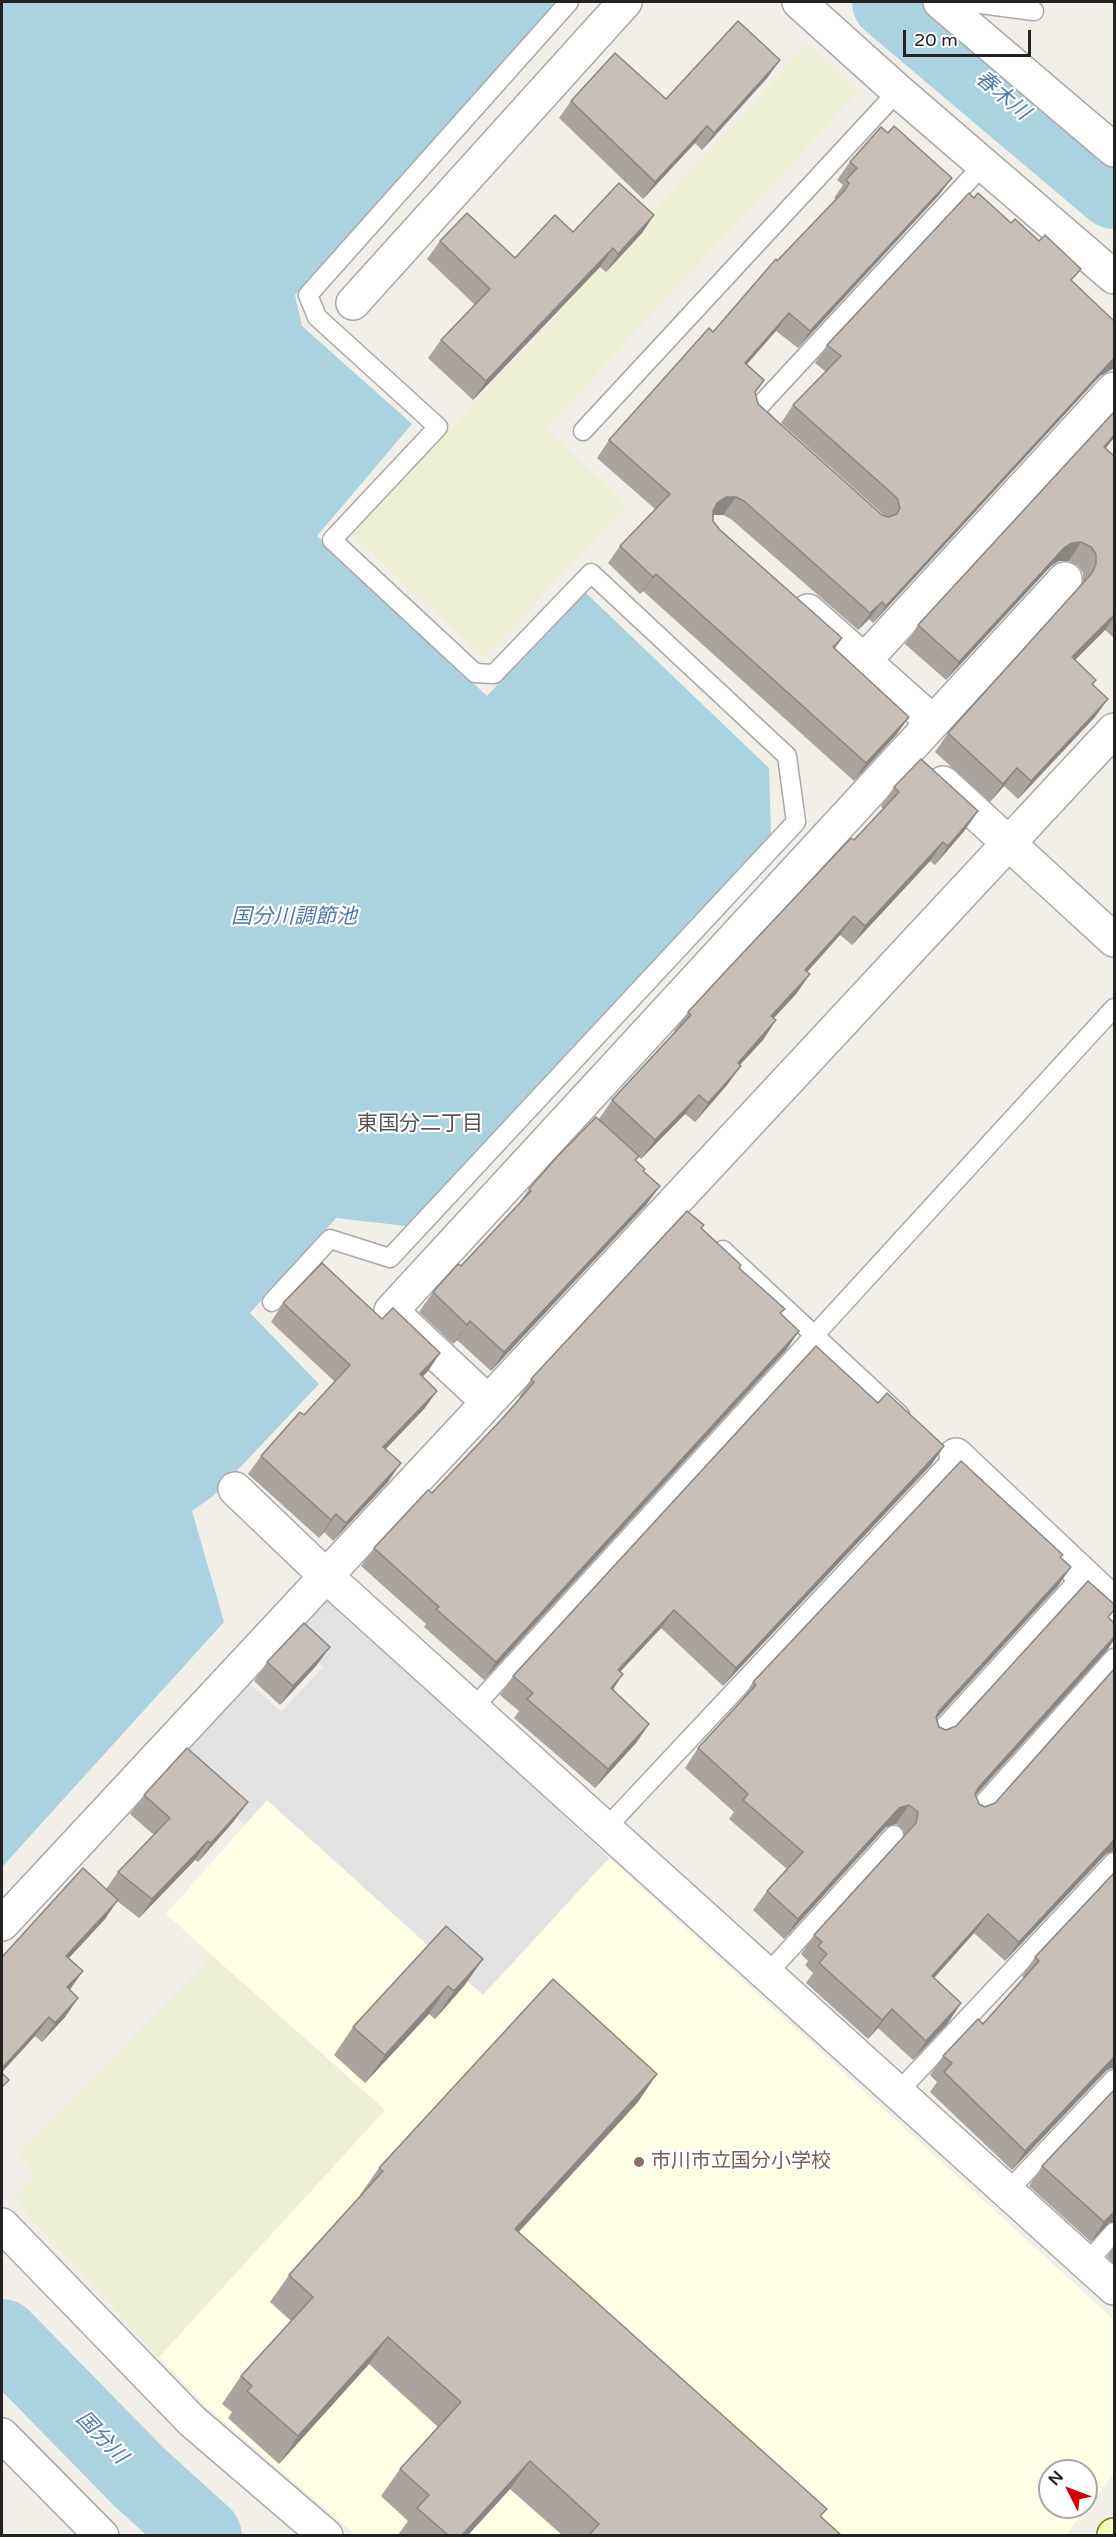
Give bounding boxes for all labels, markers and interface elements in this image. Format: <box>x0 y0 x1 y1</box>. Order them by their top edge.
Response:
scale bar <box>906 18 1034 56</box>
text: 20 m <box>914 29 958 51</box>
water label: 春木川 <box>970 66 1034 126</box>
water label: 国分川調節池 <box>231 904 357 930</box>
district label: 東国分二丁目 <box>357 1111 483 1137</box>
place label: 市川市立国分小学校 <box>651 2150 831 2174</box>
marker: 市川市立国分小学校 <box>632 2155 646 2169</box>
water label: 国分川 <box>70 2407 132 2469</box>
north arrow <box>1038 2459 1098 2519</box>
text: N <box>1044 2467 1068 2490</box>

